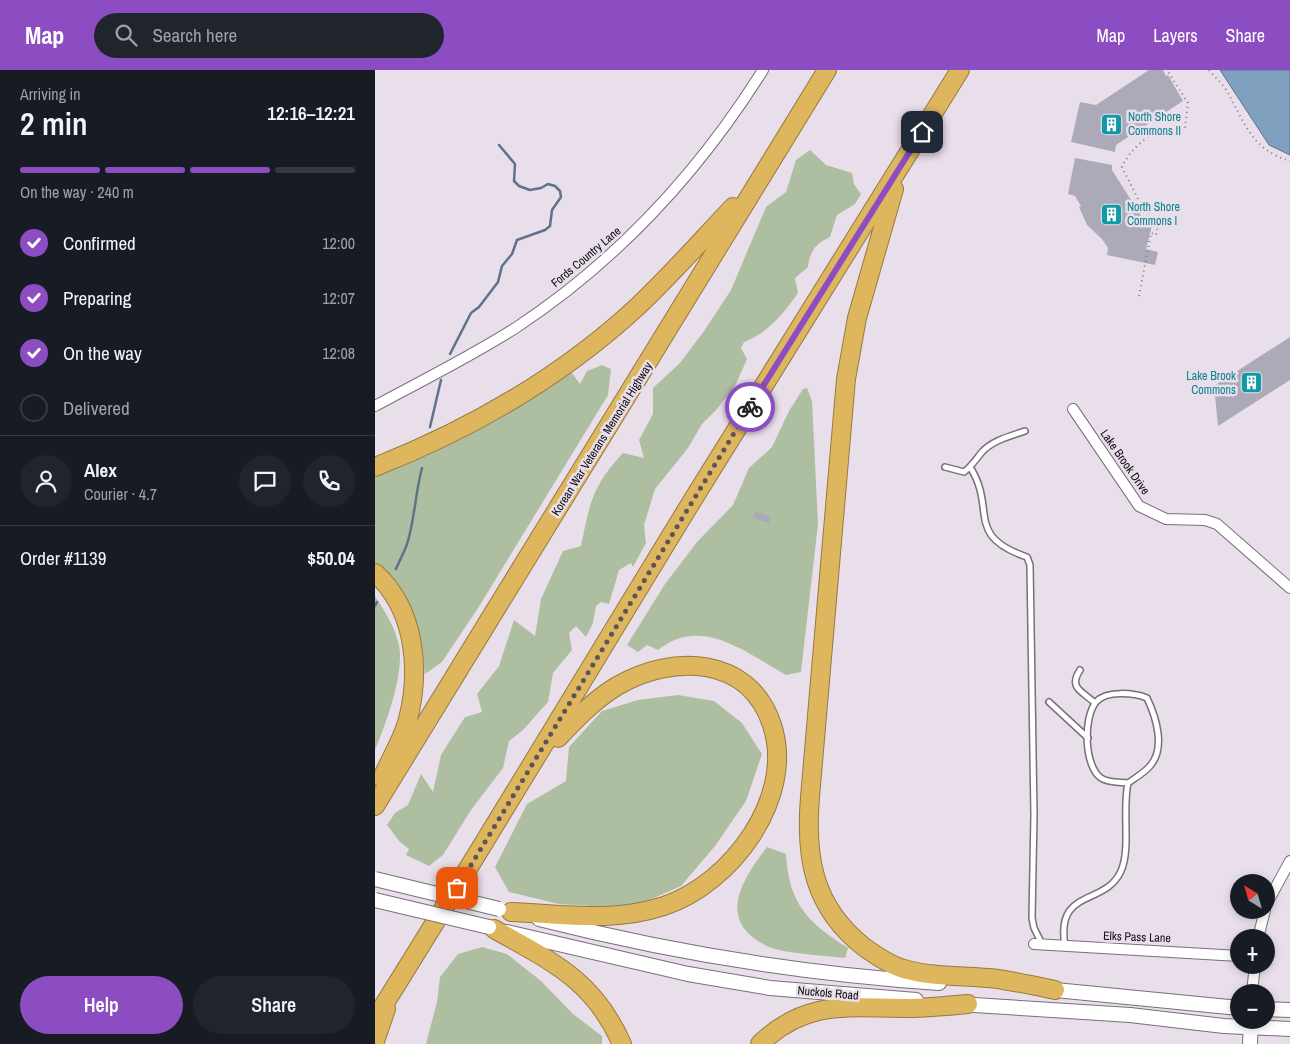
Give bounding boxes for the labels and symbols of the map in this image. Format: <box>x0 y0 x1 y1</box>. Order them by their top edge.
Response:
place label: North Shore Commons II <box>1128 109 1181 139</box>
pin <box>901 111 943 153</box>
building icon: North Shore Commons II <box>1100 112 1124 136</box>
place label: North Shore Commons I <box>1127 199 1180 229</box>
building icon: North Shore Commons I <box>1099 202 1123 226</box>
street label: Fords Country Lane <box>548 223 624 291</box>
street label: Korean War Veterans Memorial Highway <box>548 359 656 519</box>
place label: Lake Brook Commons <box>1186 368 1236 398</box>
building icon: Lake Brook Commons <box>1240 371 1264 395</box>
courier <box>725 382 775 432</box>
street label: Lake Brook Drive <box>1097 426 1153 498</box>
pin <box>436 867 478 909</box>
north arrow <box>1230 874 1275 919</box>
street label: Elks Pass Lane <box>1103 928 1171 946</box>
street label: Nuckols Road <box>797 982 859 1004</box>

